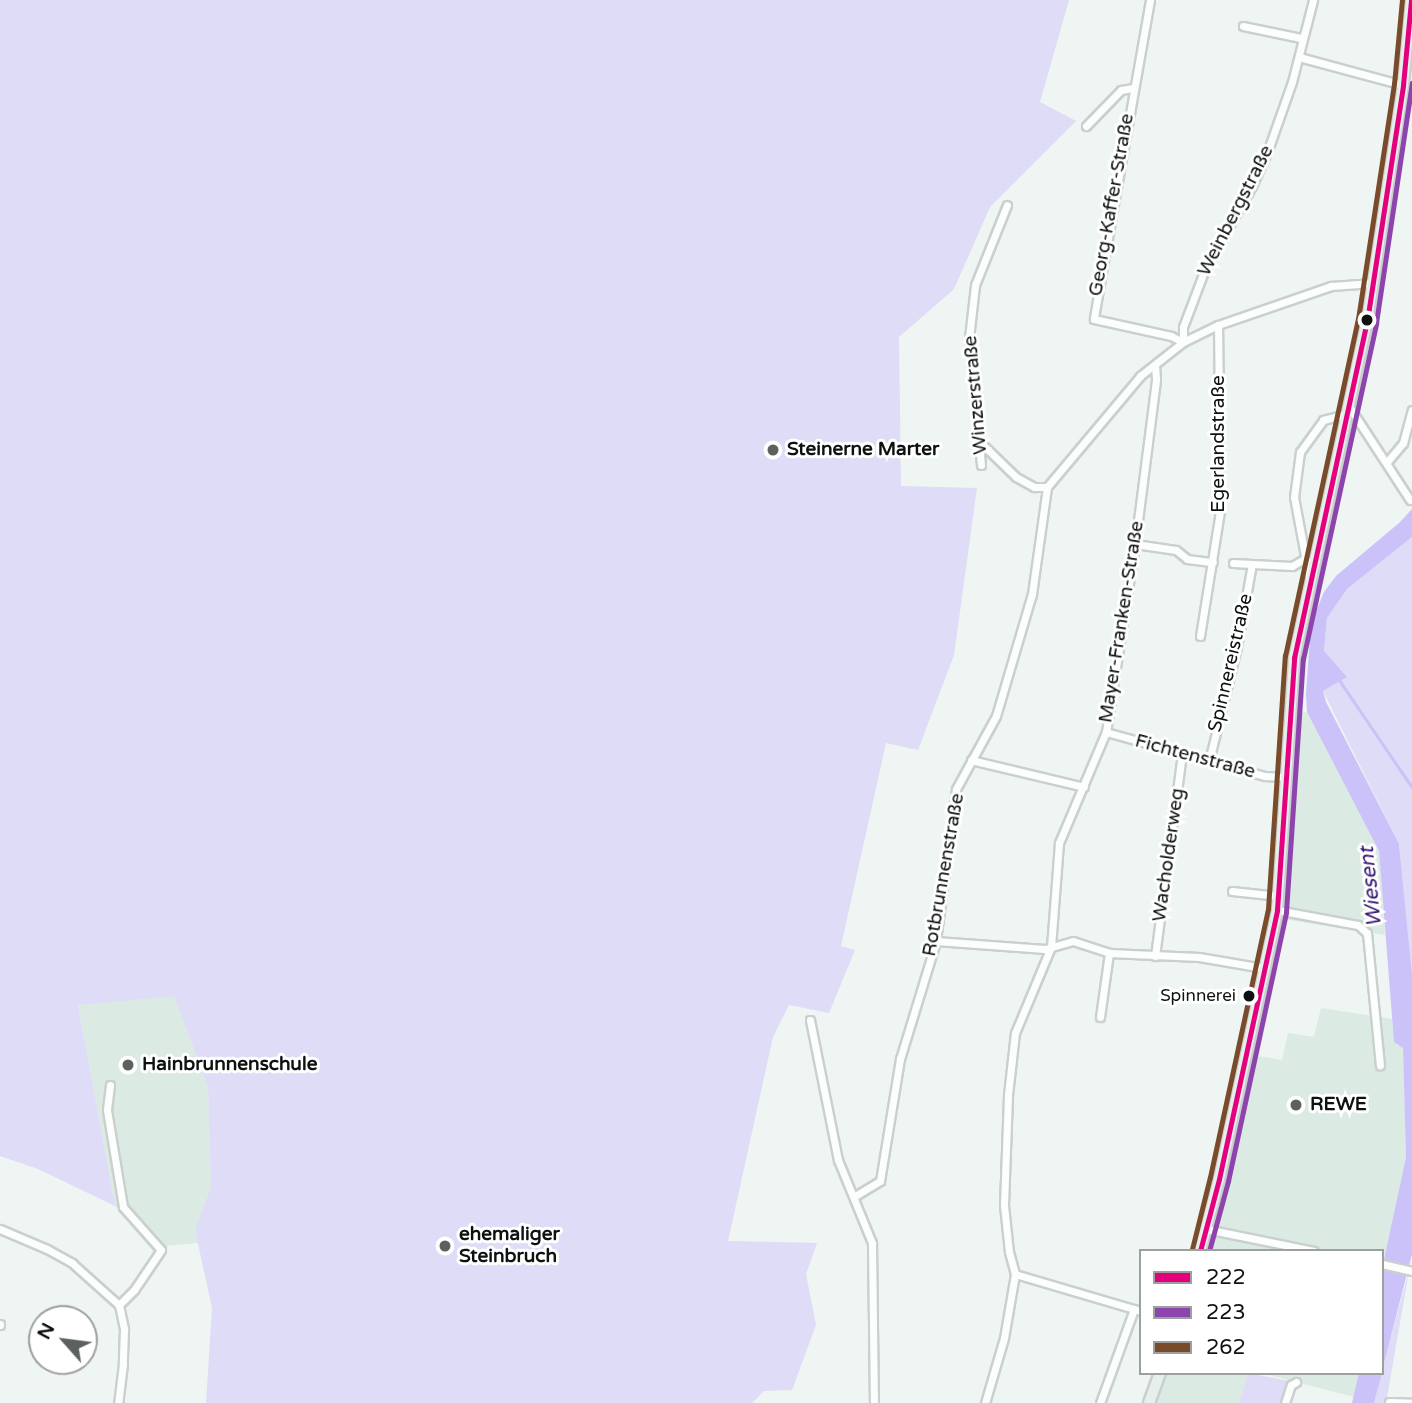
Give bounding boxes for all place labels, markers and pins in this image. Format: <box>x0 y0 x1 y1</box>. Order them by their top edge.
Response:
unlabelled marker <box>1360 313 1374 327</box>
place label: Steinerne Marter <box>787 439 939 461</box>
marker: Steinerne Marter <box>765 442 781 458</box>
place label: Spinnerei <box>1160 986 1236 1006</box>
marker: Spinnerei <box>1242 989 1256 1003</box>
place label: Hainbrunnenschule <box>142 1054 317 1076</box>
marker: Hainbrunnenschule <box>120 1057 136 1073</box>
place label: REWE <box>1310 1094 1367 1116</box>
marker: REWE <box>1288 1097 1304 1113</box>
place label: ehemaliger Steinbruch <box>459 1224 560 1268</box>
marker: ehemaliger Steinbruch <box>437 1238 453 1254</box>

